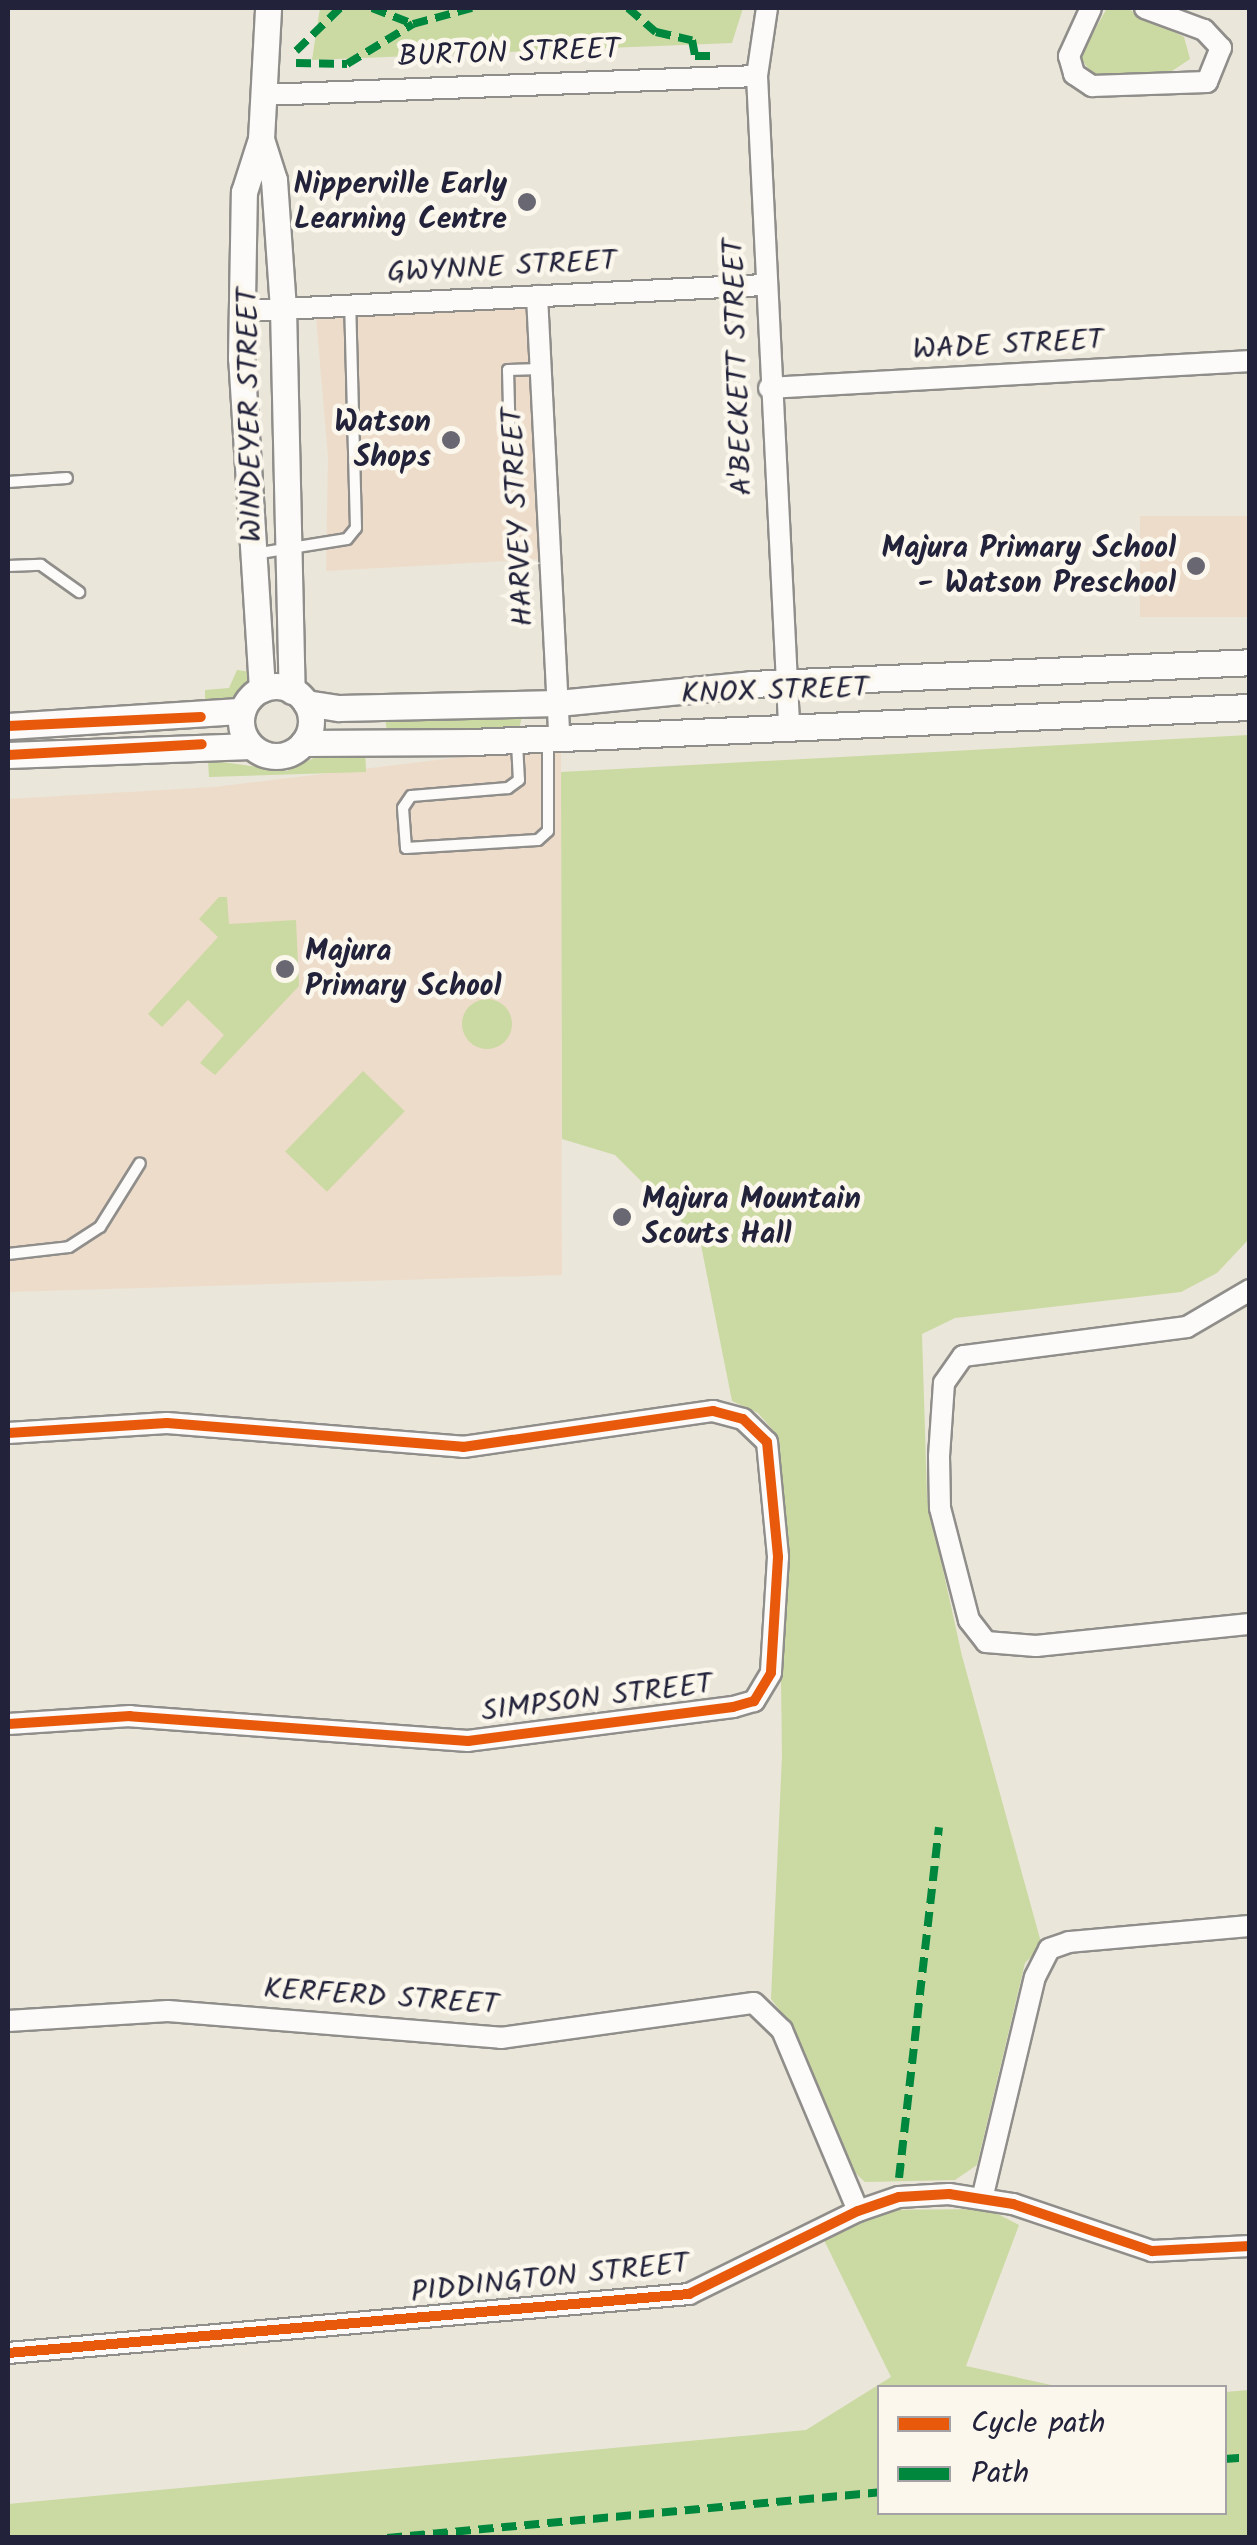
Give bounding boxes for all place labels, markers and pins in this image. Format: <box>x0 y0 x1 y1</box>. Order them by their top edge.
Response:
place label: Nipperville Early Learning Centre <box>294 167 507 238</box>
marker: Nipperville Early Learning Centre <box>516 191 538 213</box>
place label: Watson Shops <box>334 405 431 476</box>
marker: Watson Shops <box>440 429 462 451</box>
place label: Majura Primary School - Watson Preschool <box>881 531 1176 602</box>
marker: Majura Primary School - Watson Preschool <box>1185 555 1207 577</box>
place label: Majura Primary School <box>305 934 501 1004</box>
marker: Majura Primary School <box>274 958 296 980</box>
place label: Majura Mountain Scouts Hall <box>642 1182 861 1252</box>
marker: Majura Mountain Scouts Hall <box>611 1206 633 1228</box>

